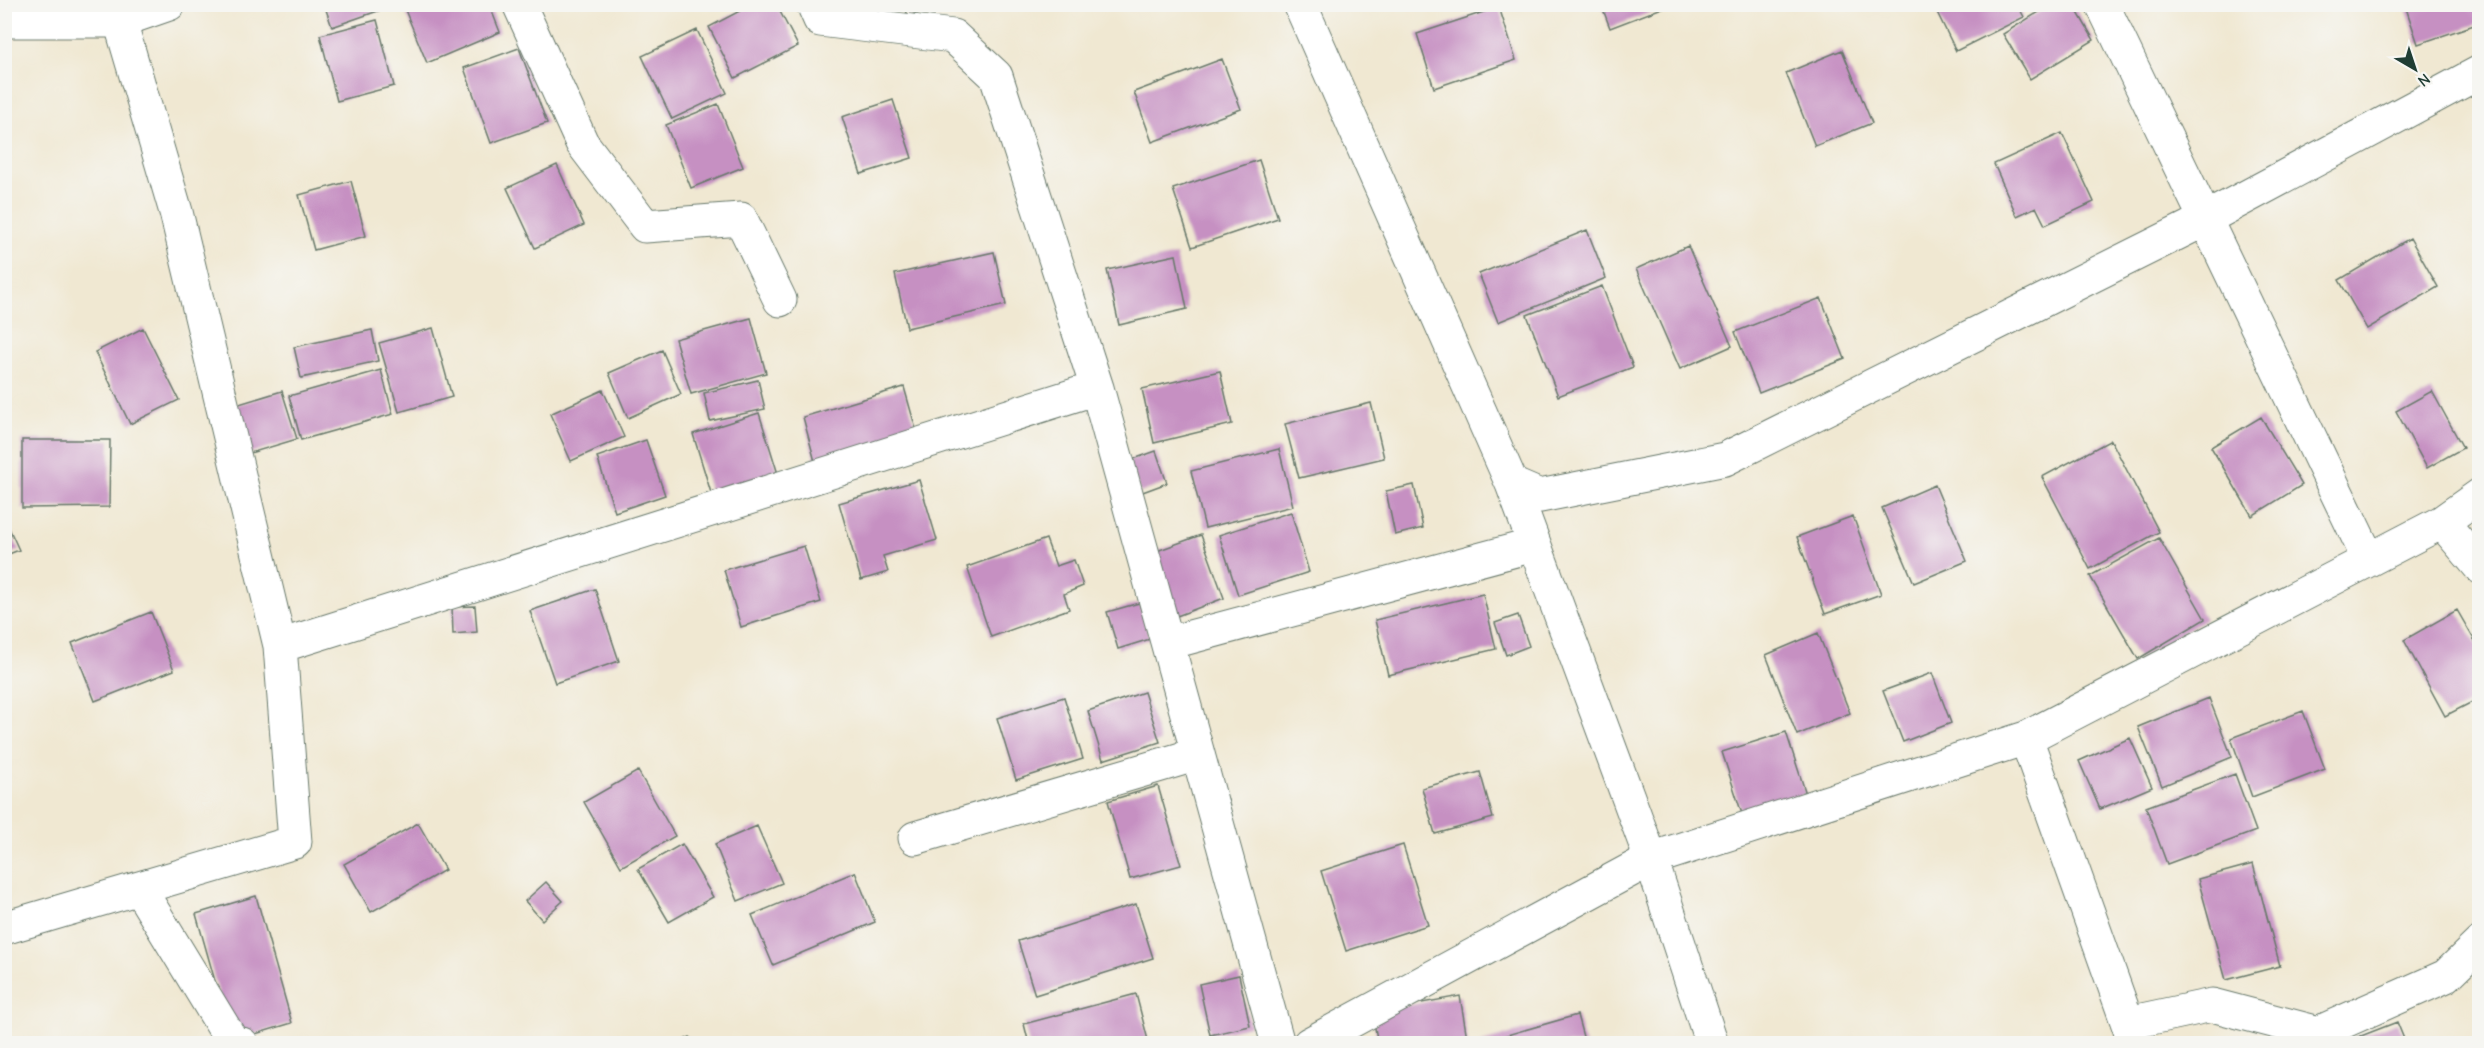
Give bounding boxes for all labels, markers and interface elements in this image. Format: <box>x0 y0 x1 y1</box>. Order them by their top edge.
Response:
north arrow <box>2385 39 2445 99</box>
text: N <box>2414 70 2434 90</box>

